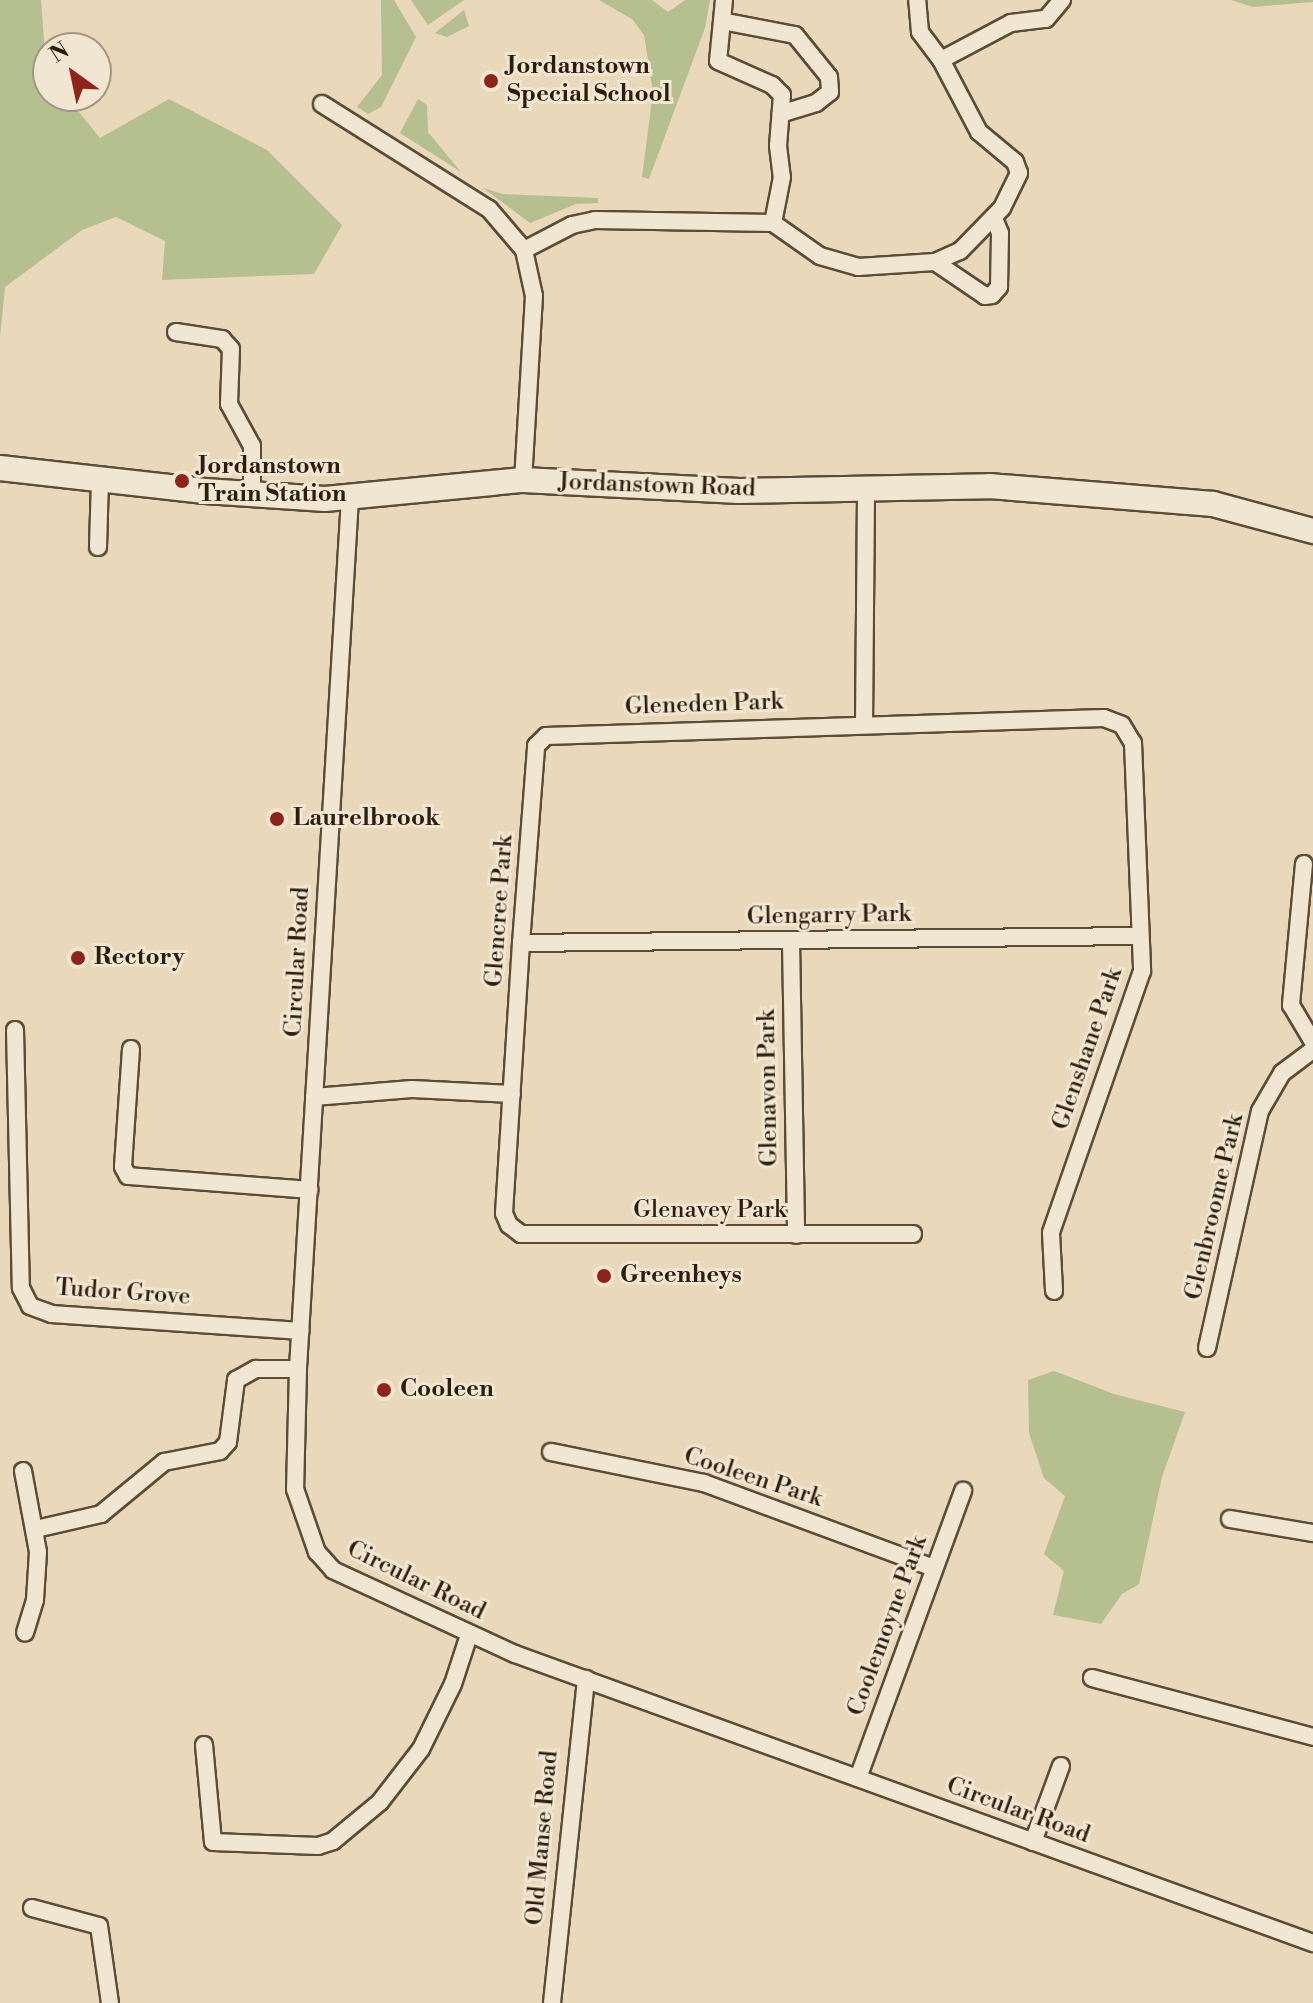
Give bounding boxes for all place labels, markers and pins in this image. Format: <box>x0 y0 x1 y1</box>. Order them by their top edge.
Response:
place label: Jordanstown Special School <box>507 53 671 109</box>
marker: Jordanstown Special School <box>482 72 500 90</box>
place label: Jordanstown Train Station <box>198 453 347 509</box>
marker: Jordanstown Train Station <box>173 472 191 490</box>
place label: Laurelbrook <box>293 805 440 833</box>
marker: Laurelbrook <box>268 810 286 828</box>
place label: Rectory <box>94 944 185 972</box>
marker: Rectory <box>69 949 87 967</box>
place label: Greenheys <box>620 1262 742 1290</box>
marker: Greenheys <box>595 1267 613 1285</box>
place label: Cooleen <box>400 1376 494 1404</box>
marker: Cooleen <box>375 1381 393 1399</box>

